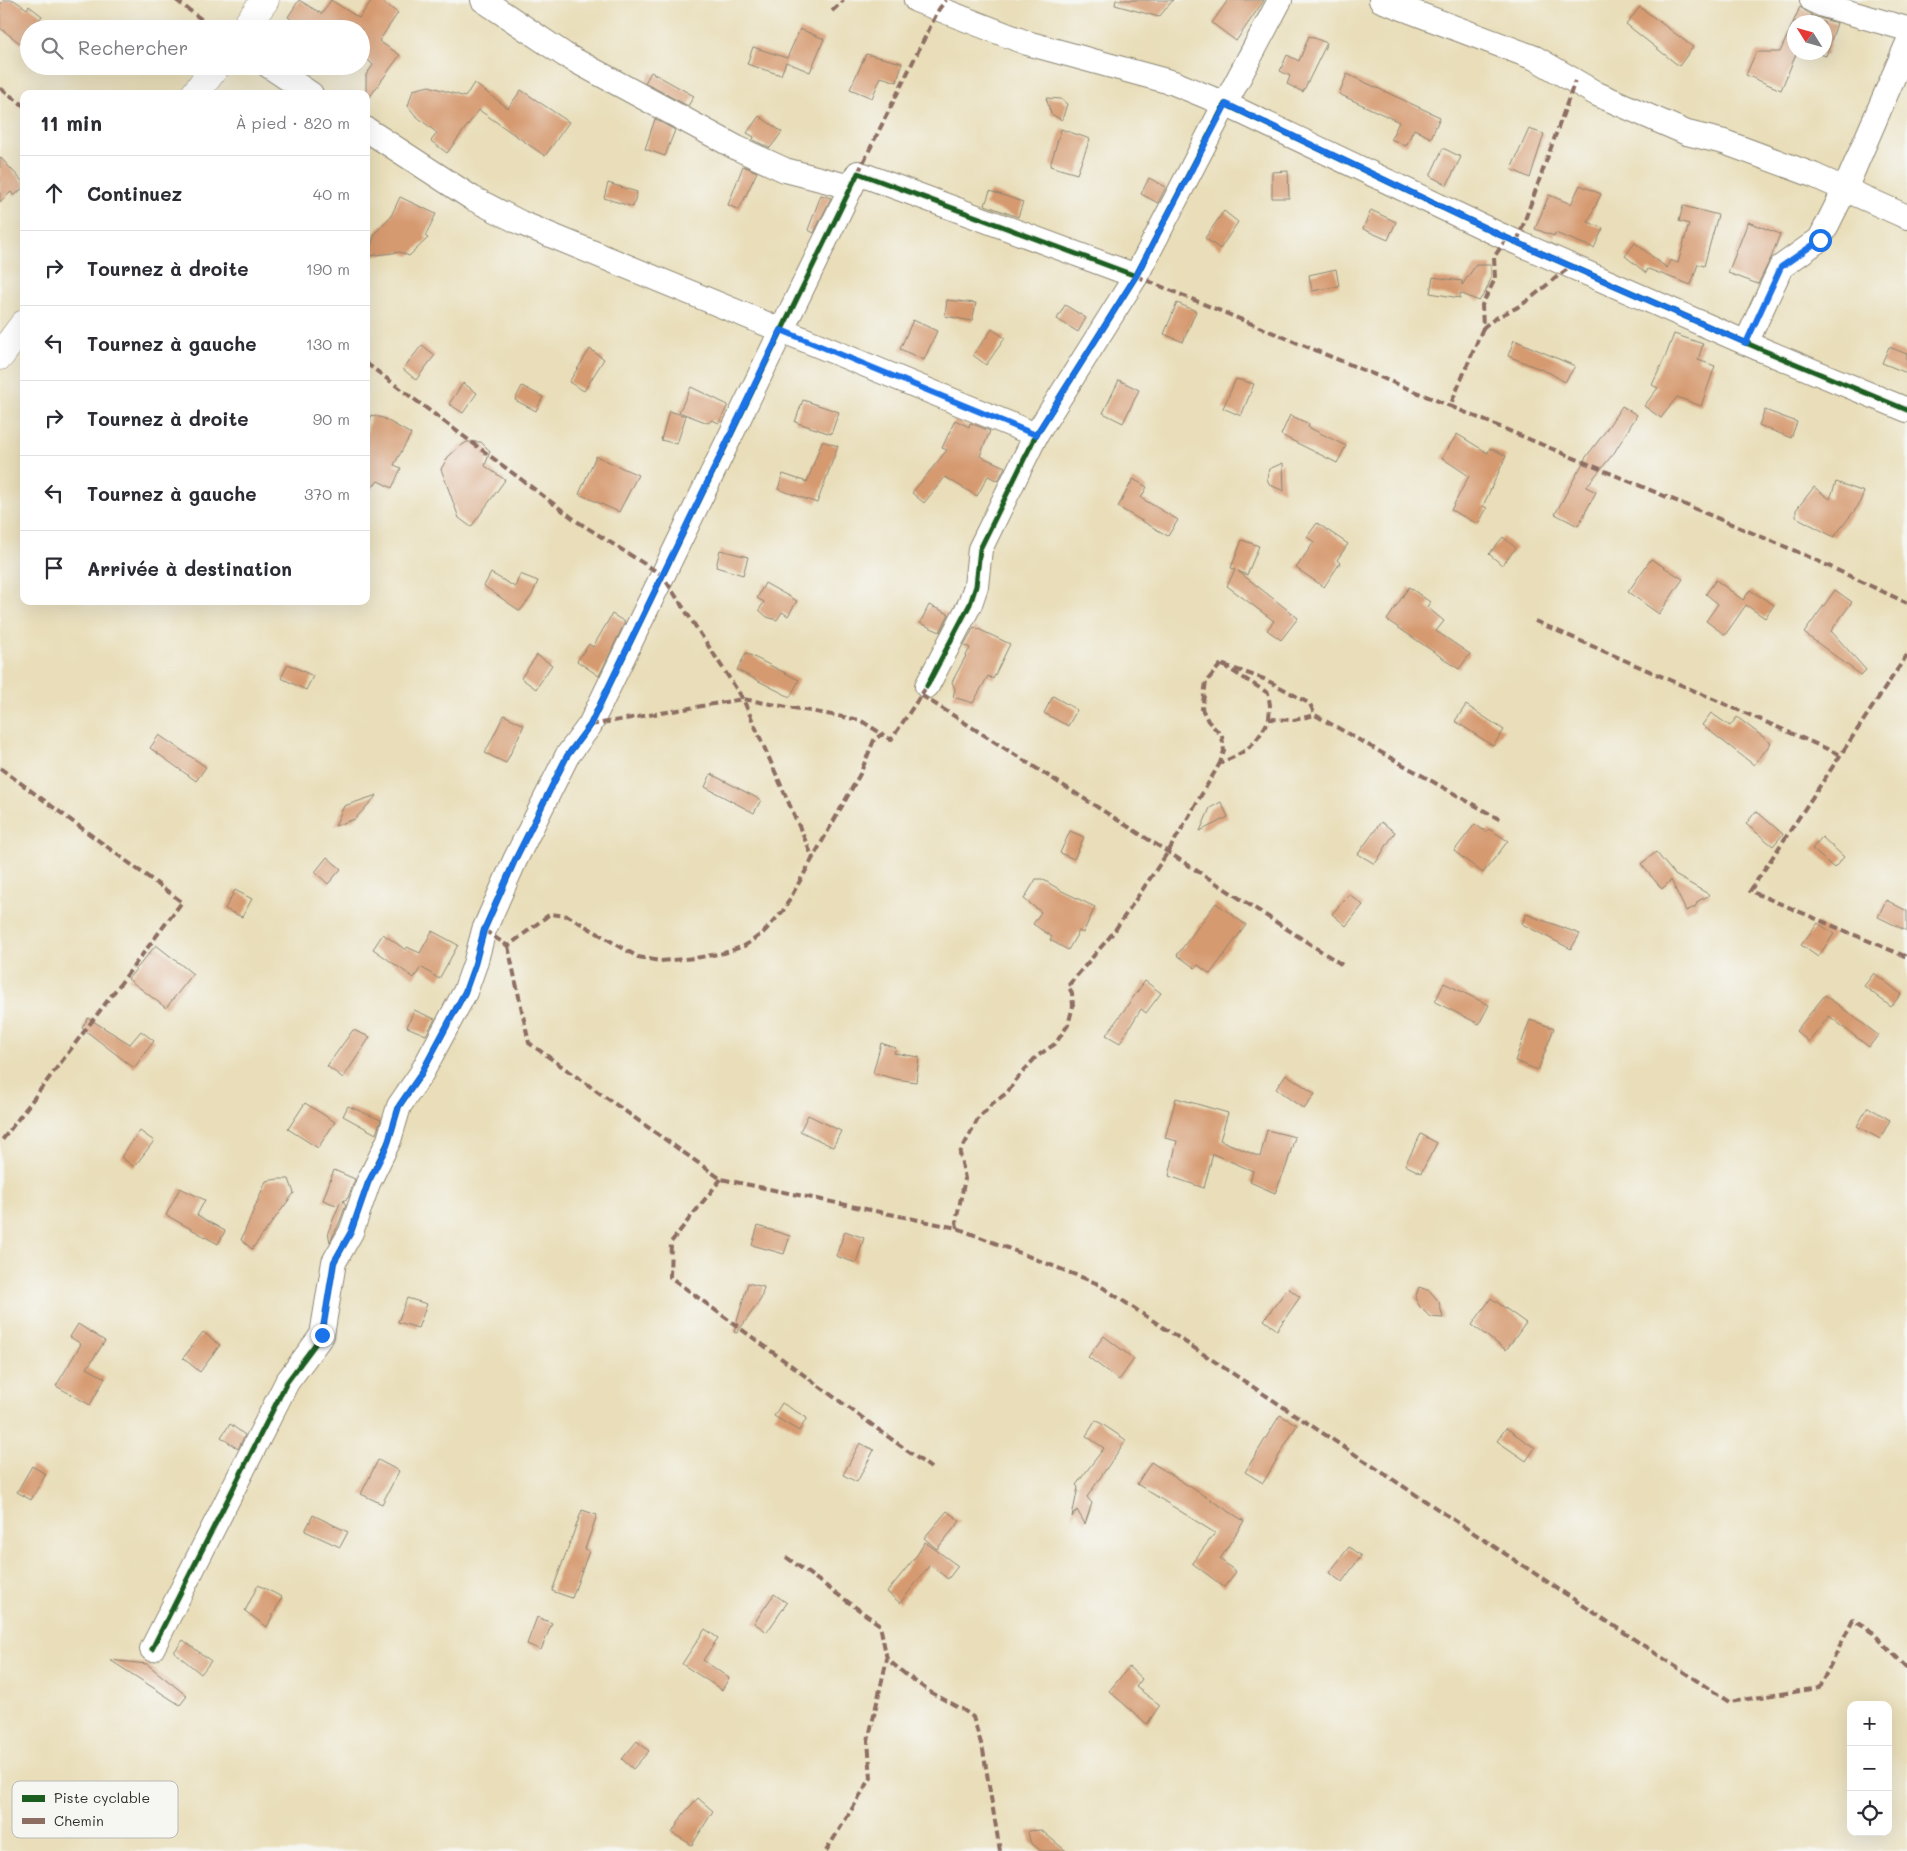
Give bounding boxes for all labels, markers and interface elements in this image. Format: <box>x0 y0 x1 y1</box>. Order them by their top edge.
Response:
north arrow <box>1787 15 1832 60</box>
search box <box>20 20 370 75</box>
icon: search <box>38 34 66 62</box>
text: Rechercher <box>78 35 188 60</box>
text: 11 min <box>40 109 102 136</box>
text: À pied · 820 m <box>235 112 350 133</box>
icon: ahead <box>40 179 68 207</box>
text: Continuez <box>87 181 182 206</box>
text: 40 m <box>313 183 350 204</box>
route start <box>1809 229 1832 252</box>
icon: right <box>40 254 68 282</box>
text: Tournez à droite <box>87 256 249 281</box>
text: 190 m <box>306 258 350 279</box>
icon: left <box>40 329 68 357</box>
text: Tournez à gauche <box>87 331 256 356</box>
text: 130 m <box>306 333 350 354</box>
icon: right <box>40 404 68 432</box>
text: Tournez à droite <box>87 406 249 431</box>
text: 90 m <box>313 408 350 429</box>
icon: left <box>40 479 68 507</box>
text: Tournez à gauche <box>87 481 256 506</box>
text: 370 m <box>304 483 350 504</box>
icon: arrive <box>40 554 68 582</box>
text: Arrivée à destination <box>87 556 292 581</box>
route end <box>311 1324 334 1347</box>
map controls <box>1847 1701 1892 1836</box>
button: + <box>1847 1701 1892 1746</box>
button: − <box>1847 1746 1892 1791</box>
legend <box>12 1781 178 1838</box>
text: Piste cyclable <box>54 1788 150 1807</box>
button: locate <box>1847 1791 1892 1836</box>
text: Chemin <box>54 1811 104 1830</box>

